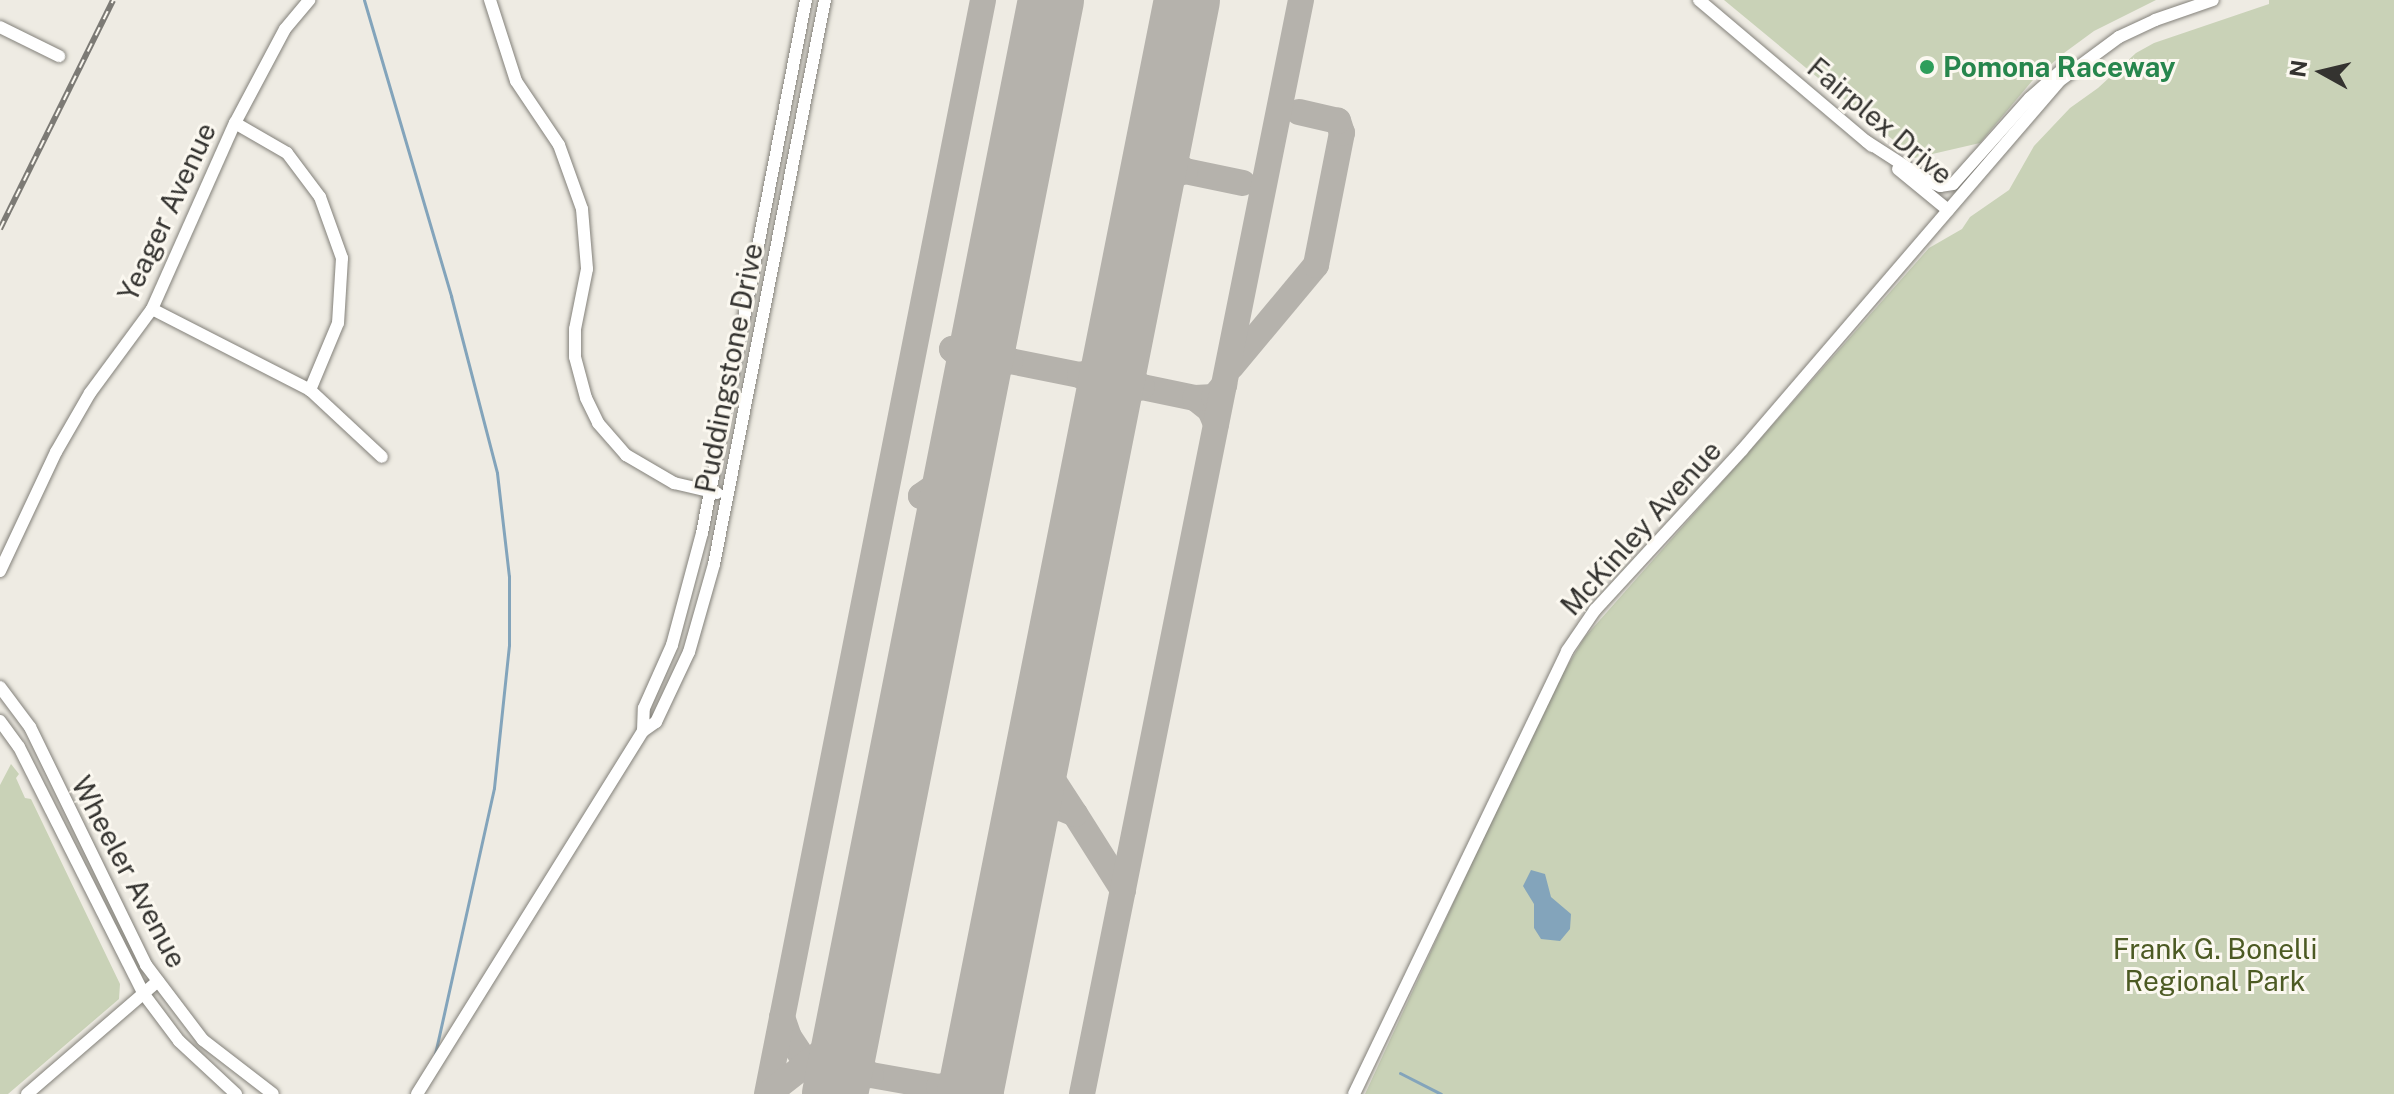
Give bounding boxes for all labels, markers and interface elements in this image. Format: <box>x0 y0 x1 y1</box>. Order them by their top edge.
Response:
north arrow <box>2282 32 2362 112</box>
place label: Pomona Raceway <box>1943 50 2176 84</box>
street label: Fairplex Drive <box>1801 51 1959 191</box>
marker: Pomona Raceway <box>1918 58 1936 76</box>
text: N <box>2284 58 2312 79</box>
street label: Yeager Avenue <box>111 117 223 307</box>
street label: Puddingstone Drive <box>688 240 770 496</box>
street label: McKinley Avenue <box>1554 434 1728 622</box>
street label: Wheeler Avenue <box>64 770 194 974</box>
park label: Frank G. Bonelli Regional Park <box>2113 932 2317 998</box>

